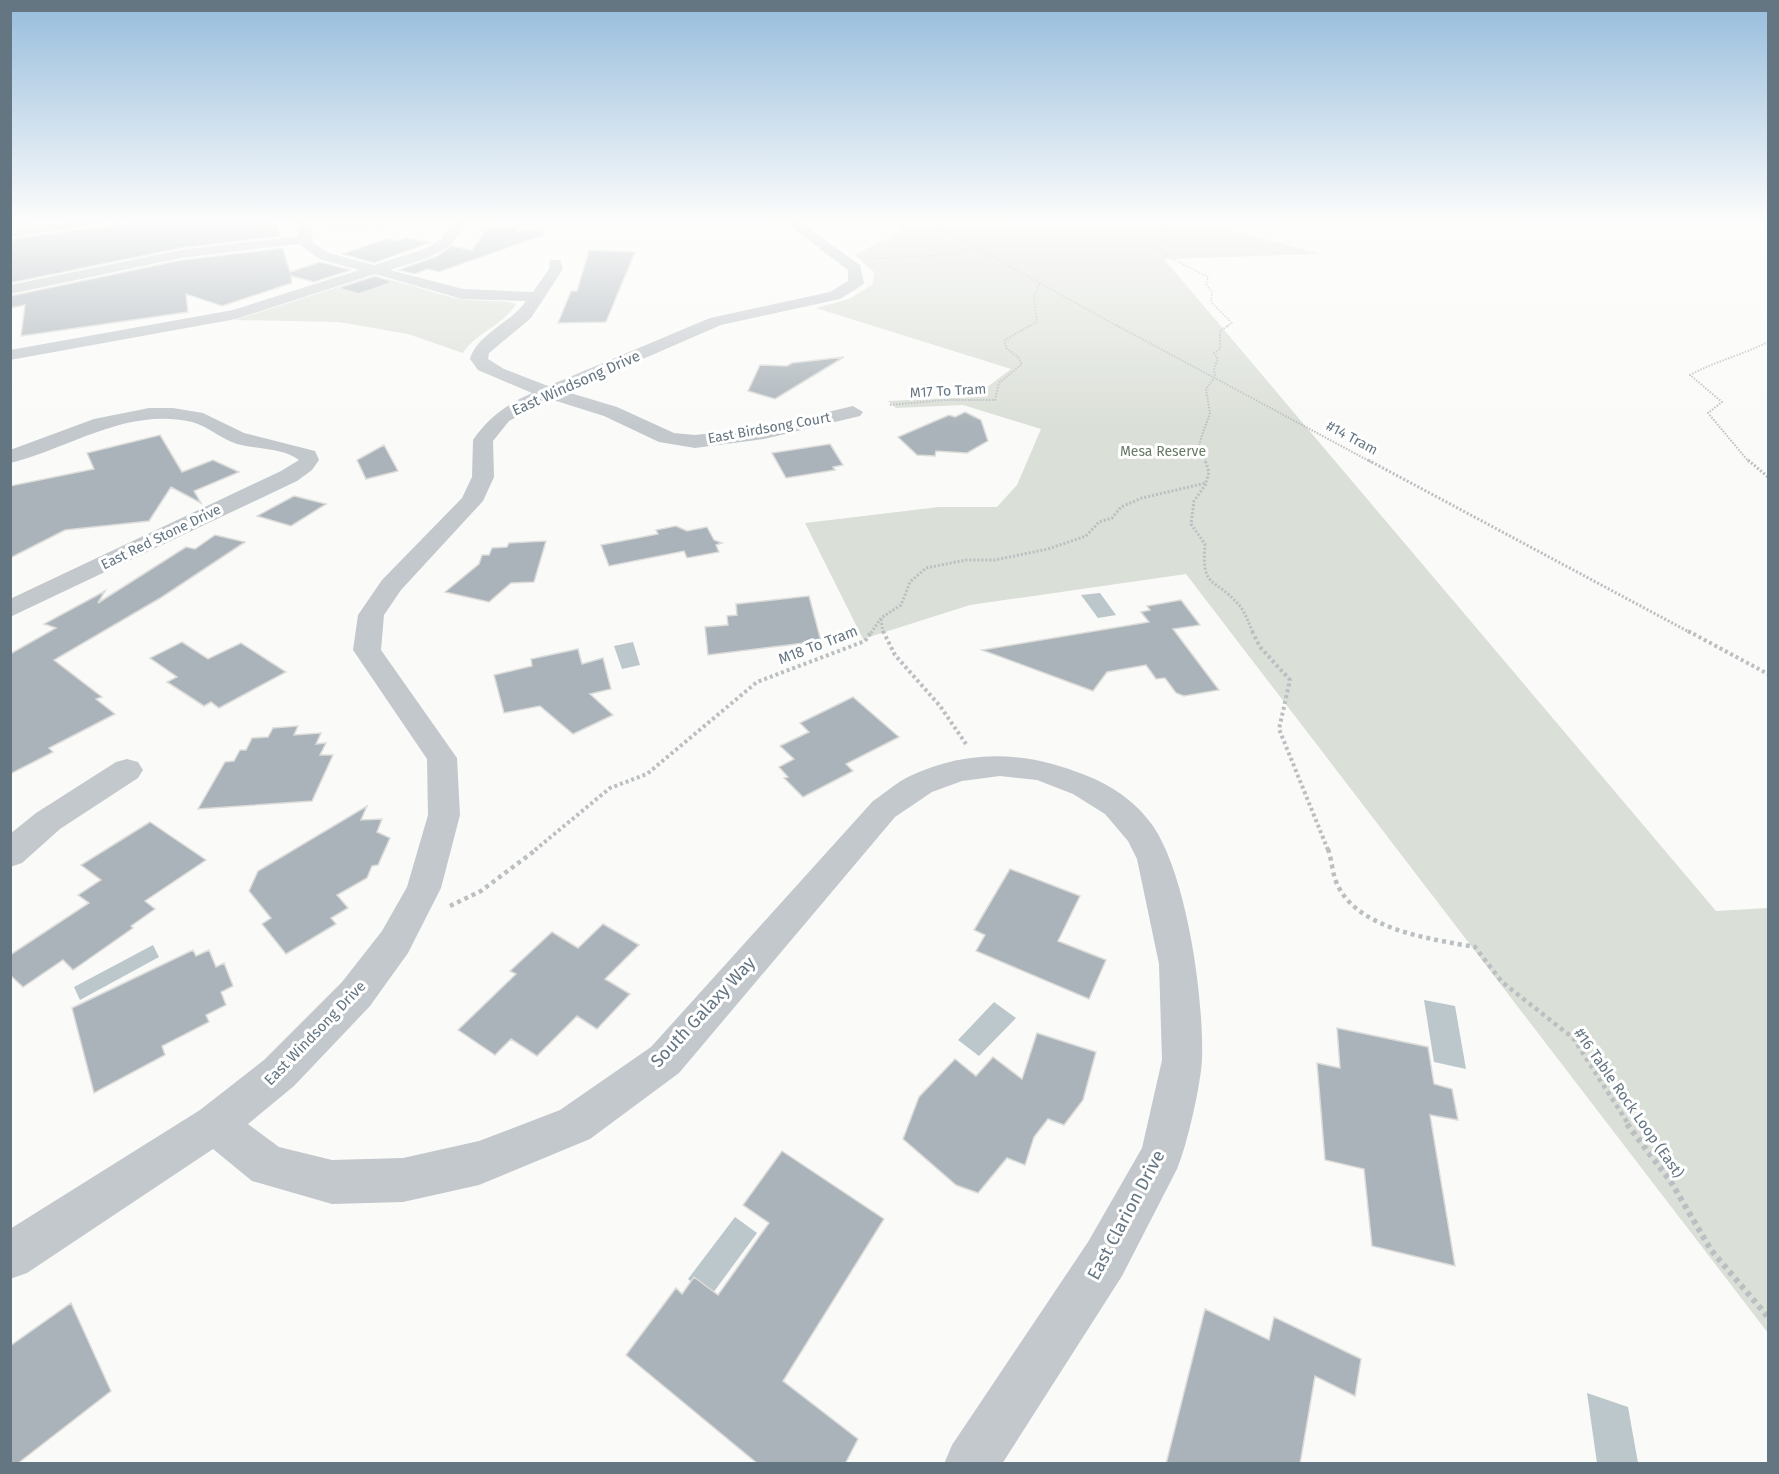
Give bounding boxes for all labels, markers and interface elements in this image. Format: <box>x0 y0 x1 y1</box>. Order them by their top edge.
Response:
street label: East Windsong Drive <box>509 347 643 419</box>
street label: M17 To Tram <box>909 381 987 401</box>
street label: East Birdsong Court <box>706 409 833 447</box>
street label: #14 Tram <box>1323 417 1381 459</box>
park label: Mesa Reserve <box>1120 443 1206 460</box>
street label: East Red Stone Drive <box>98 501 224 573</box>
street label: M18 To Tram <box>776 622 860 668</box>
street label: South Galaxy Way <box>646 952 760 1072</box>
street label: East Windsong Drive <box>261 977 369 1089</box>
street label: #16 Table Rock Loop (East) <box>1570 1025 1688 1181</box>
street label: East Clarion Drive <box>1083 1146 1169 1284</box>

